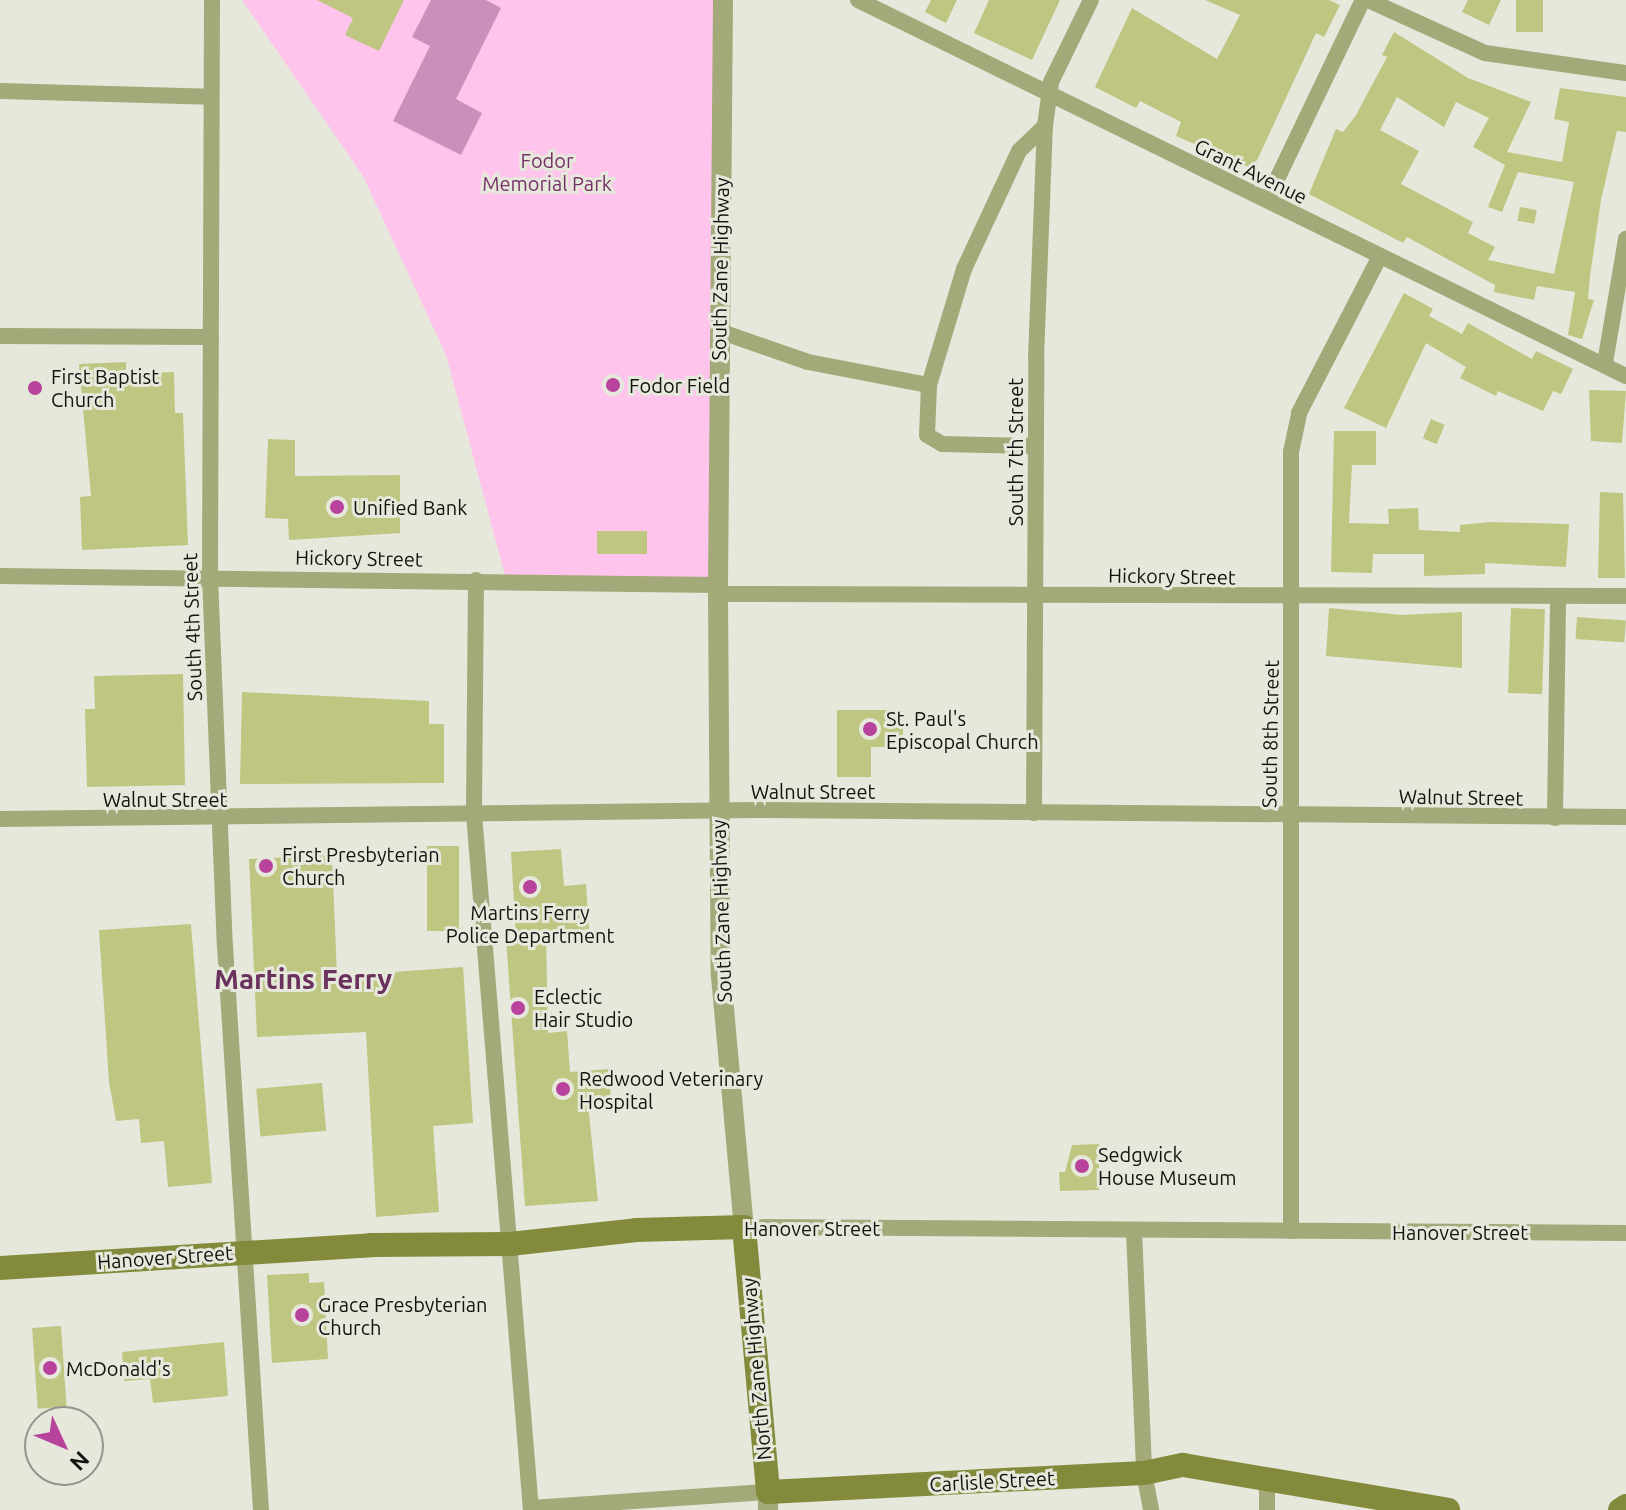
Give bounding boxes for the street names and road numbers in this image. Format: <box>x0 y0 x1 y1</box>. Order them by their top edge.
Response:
street label: Grant Avenue <box>1191 133 1311 209</box>
street label: South Zane Highway <box>706 177 734 361</box>
street label: South 7th Street <box>1003 378 1027 526</box>
street label: Hickory Street <box>295 545 423 571</box>
street label: South 4th Street <box>177 552 207 702</box>
street label: Hickory Street <box>1108 563 1236 589</box>
street label: South 8th Street <box>1257 660 1283 808</box>
street label: Walnut Street <box>751 779 875 803</box>
street label: Walnut Street <box>1398 784 1524 810</box>
street label: Walnut Street <box>103 787 227 811</box>
street label: South Zane Highway <box>706 819 736 1003</box>
street label: Hanover Street <box>744 1216 880 1240</box>
street label: Hanover Street <box>1392 1220 1528 1244</box>
street label: Hanover Street <box>96 1240 234 1274</box>
street label: North Zane Highway <box>736 1277 776 1461</box>
street label: Carlisle Street <box>929 1466 1055 1496</box>

